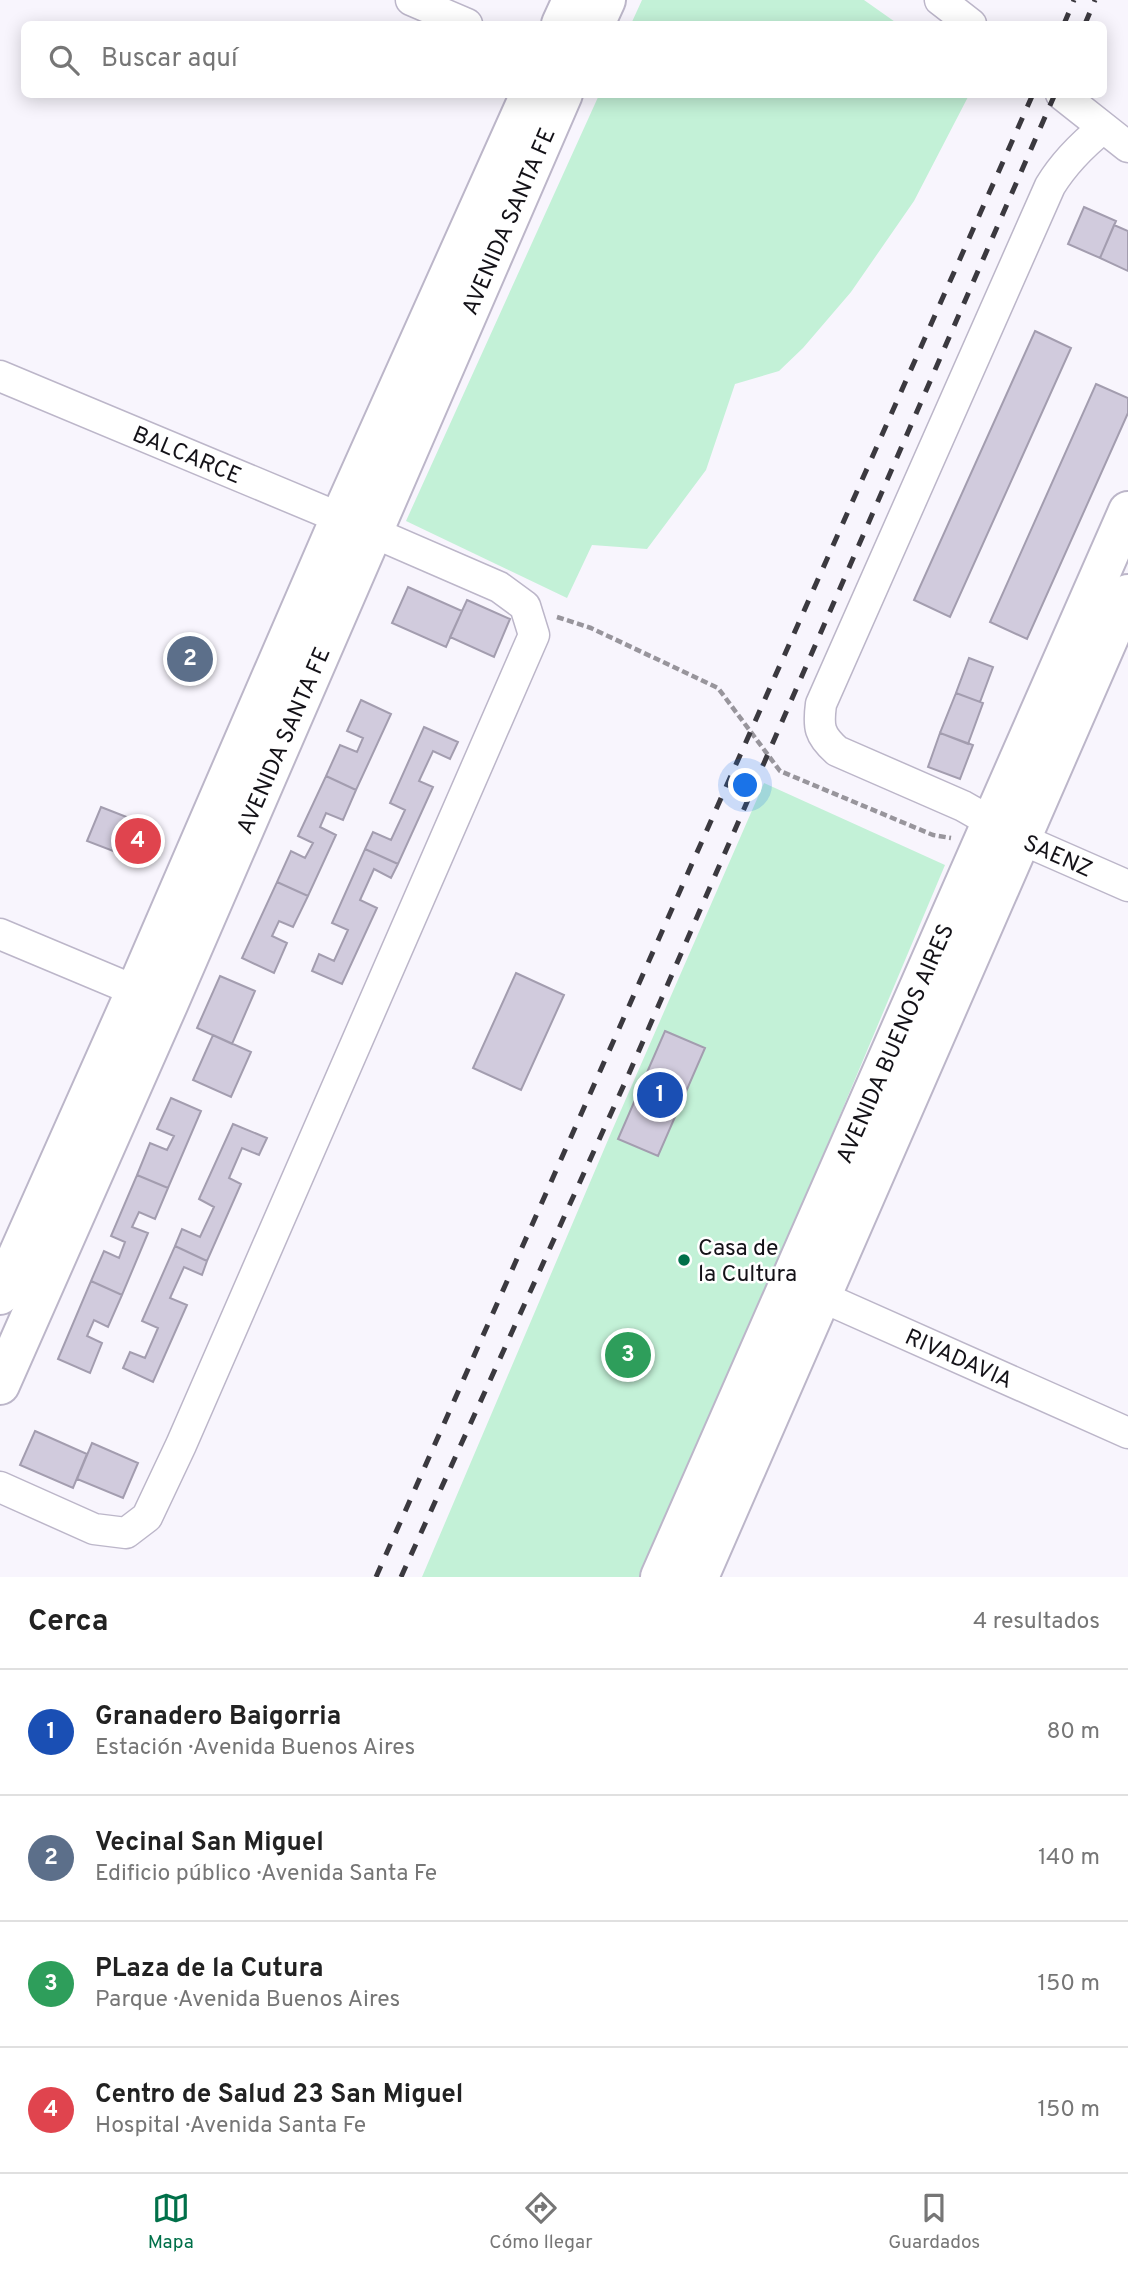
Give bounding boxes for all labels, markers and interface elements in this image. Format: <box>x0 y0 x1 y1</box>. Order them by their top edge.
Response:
search box <box>21 21 1107 98</box>
icon: search <box>45 41 83 79</box>
text: Buscar aquí <box>101 43 238 76</box>
street label: AVENIDA SANTA FE <box>457 124 564 320</box>
street label: BALCARCE <box>128 421 245 492</box>
pin: 2 <box>167 633 213 685</box>
street label: AVENIDA SANTA FE <box>232 643 338 839</box>
your location <box>728 768 762 802</box>
pin: 4 <box>115 815 161 867</box>
street label: SAENZ <box>1018 830 1096 885</box>
street label: AVENIDA BUENOS AIRES <box>831 920 962 1169</box>
pin: 1 <box>637 1069 683 1121</box>
place label: Casa de la Cultura <box>698 1235 797 1290</box>
marker: Casa de la Cultura <box>676 1252 692 1268</box>
street label: RIVADAVIA <box>900 1324 1016 1397</box>
pin: 3 <box>605 1329 651 1381</box>
text: Cerca <box>28 1604 108 1641</box>
text: 4 resultados <box>973 1608 1100 1637</box>
text: Granadero Baigorria <box>95 1701 341 1734</box>
text: 1 <box>46 1718 56 1747</box>
text: 80 m <box>1047 1718 1100 1747</box>
text: Estación · Avenida Buenos Aires <box>95 1734 415 1763</box>
text: Vecinal San Miguel <box>95 1827 324 1860</box>
text: 2 <box>44 1844 58 1873</box>
text: 140 m <box>1038 1844 1100 1873</box>
text: Edificio público · Avenida Santa Fe <box>95 1860 437 1889</box>
text: PLaza de la Cutura <box>95 1953 323 1986</box>
text: 3 <box>44 1970 58 1999</box>
text: 150 m <box>1038 1970 1100 1999</box>
text: Parque · Avenida Buenos Aires <box>95 1986 400 2015</box>
text: Centro de Salud 23 San Miguel <box>95 2079 463 2112</box>
text: 4 <box>44 2096 58 2125</box>
text: 150 m <box>1038 2096 1100 2125</box>
text: Hospital · Avenida Santa Fe <box>95 2112 366 2141</box>
tab: Mapa <box>148 2189 194 2255</box>
tab: Cómo llegar <box>489 2189 593 2255</box>
tab: Guardados <box>888 2189 980 2255</box>

